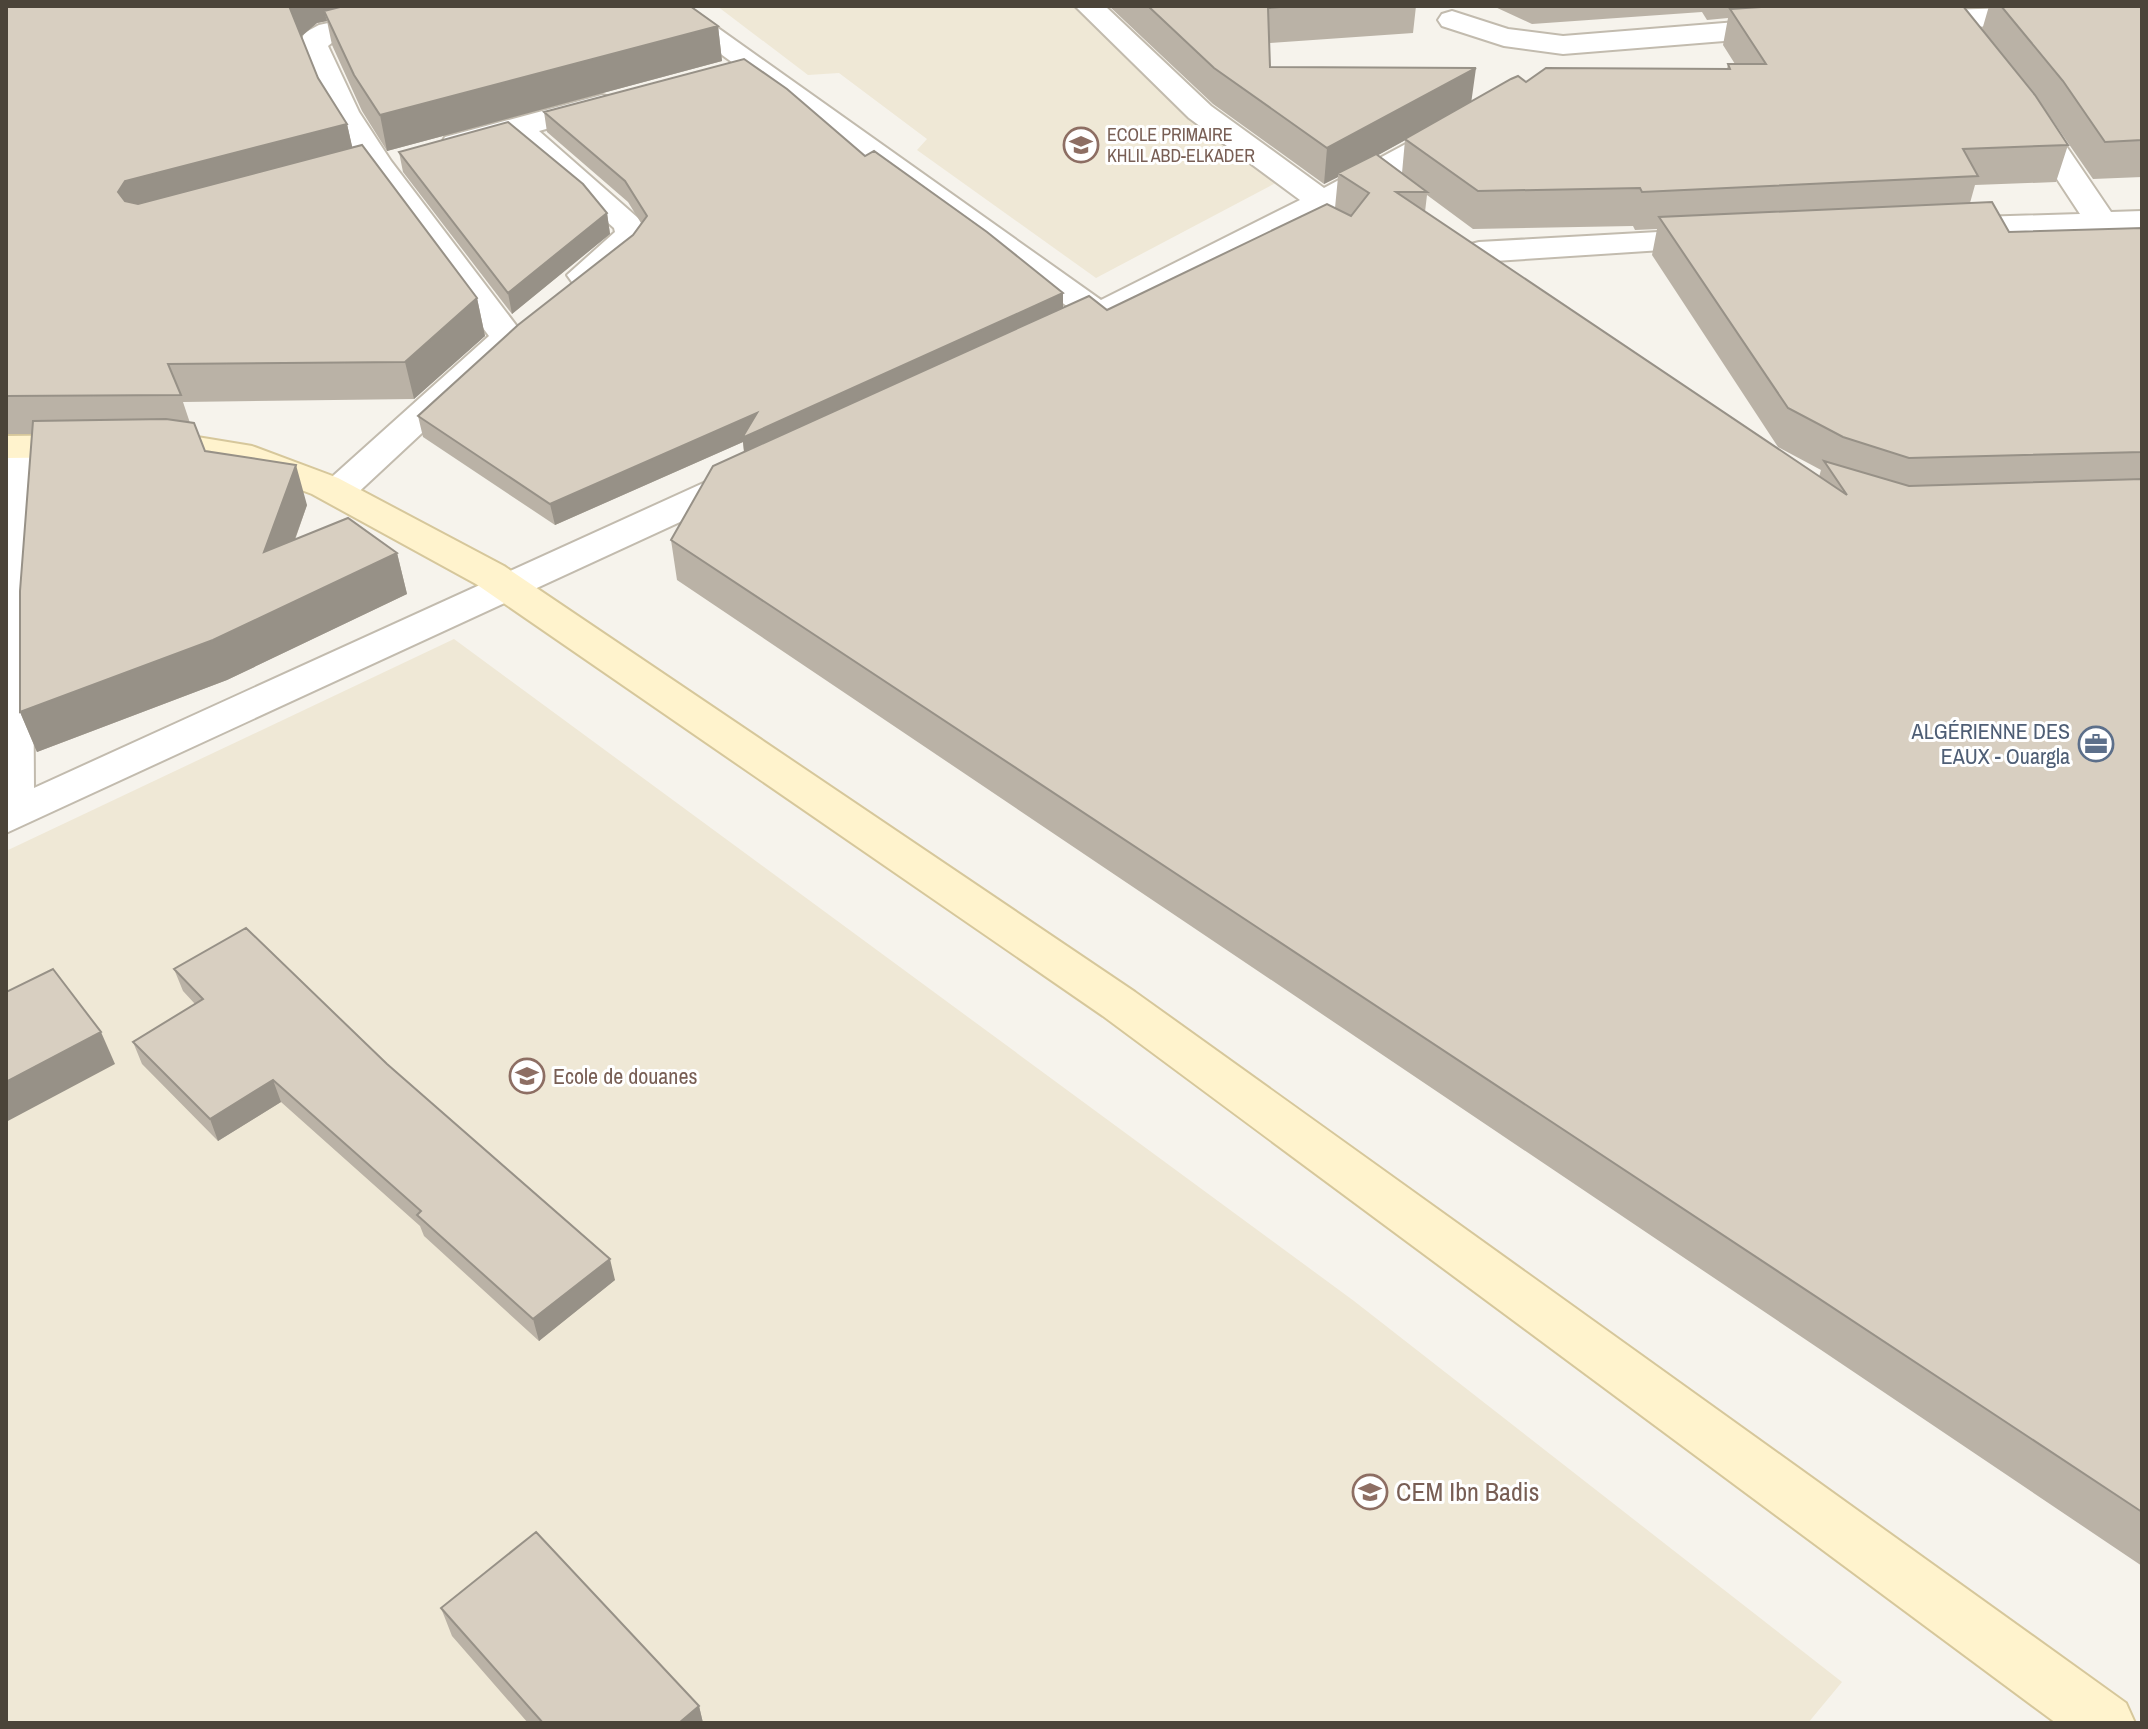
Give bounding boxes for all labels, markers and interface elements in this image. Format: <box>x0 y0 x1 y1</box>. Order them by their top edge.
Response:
place label: ECOLE PRIMAIRE KHLIL ABD-ELKADER <box>1107 122 1255 168</box>
school or university icon: ECOLE PRIMAIRE KHLIL ABD-ELKADER <box>1062 126 1100 164</box>
place label: ALGÉRIENNE DES EAUX - Ouargla <box>1911 716 2070 771</box>
office icon: ALGÉRIENNE DES EAUX - Ouargla <box>2077 725 2115 763</box>
school or university icon: Ecole de douanes <box>508 1057 546 1095</box>
place label: Ecole de douanes <box>553 1061 697 1091</box>
school or university icon: CEM Ibn Badis <box>1351 1473 1389 1511</box>
place label: CEM Ibn Badis <box>1396 1474 1539 1509</box>

